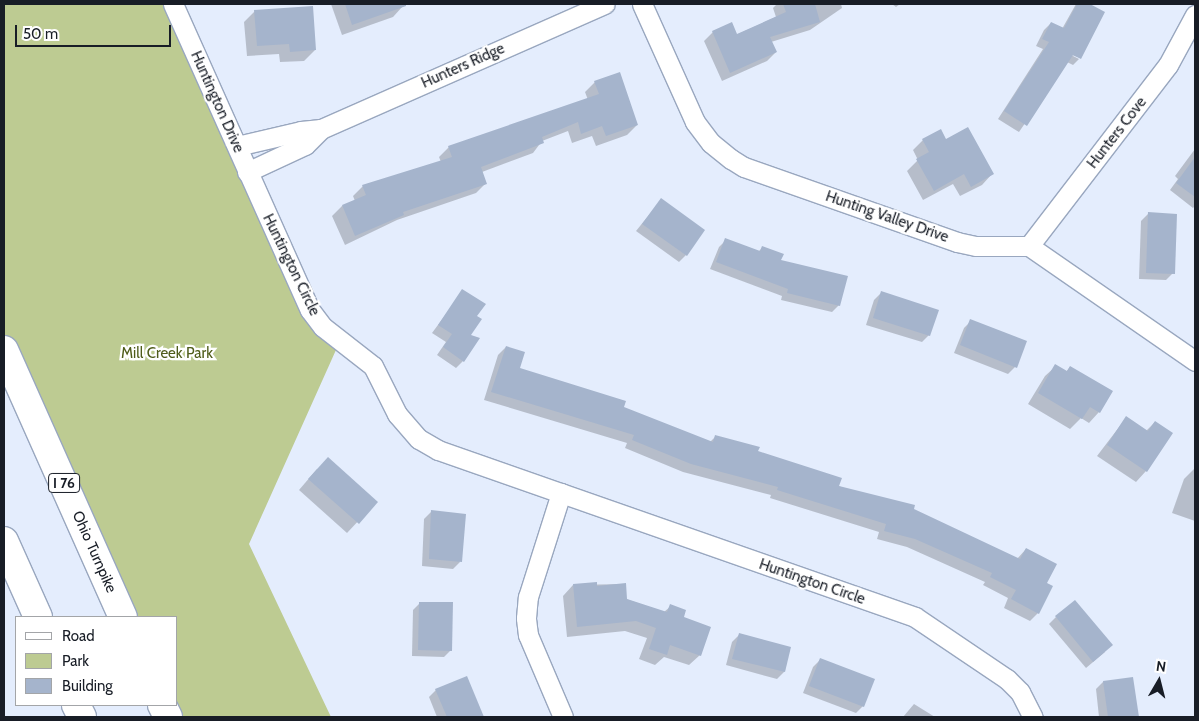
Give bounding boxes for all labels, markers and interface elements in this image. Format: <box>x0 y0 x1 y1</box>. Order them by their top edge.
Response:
scale bar <box>18 15 174 47</box>
text: 50 m <box>23 25 58 43</box>
street label: Hunters Ridge <box>419 40 507 92</box>
street label: Huntington Drive <box>187 48 247 156</box>
street label: Hunters Cove <box>1084 94 1150 172</box>
street label: Hunting Valley Drive <box>823 187 951 247</box>
street label: Huntington Circle <box>259 211 323 319</box>
park label: Mill Creek Park <box>121 345 213 363</box>
road number: I 76 <box>48 472 80 494</box>
street label: Ohio Turnpike <box>68 508 120 596</box>
street label: Huntington Circle <box>757 555 867 609</box>
legend <box>15 616 178 706</box>
text: Road <box>62 627 95 645</box>
text: Park <box>62 652 89 670</box>
north arrow <box>1134 656 1184 706</box>
text: N <box>1155 657 1167 676</box>
text: Building <box>62 677 113 695</box>

